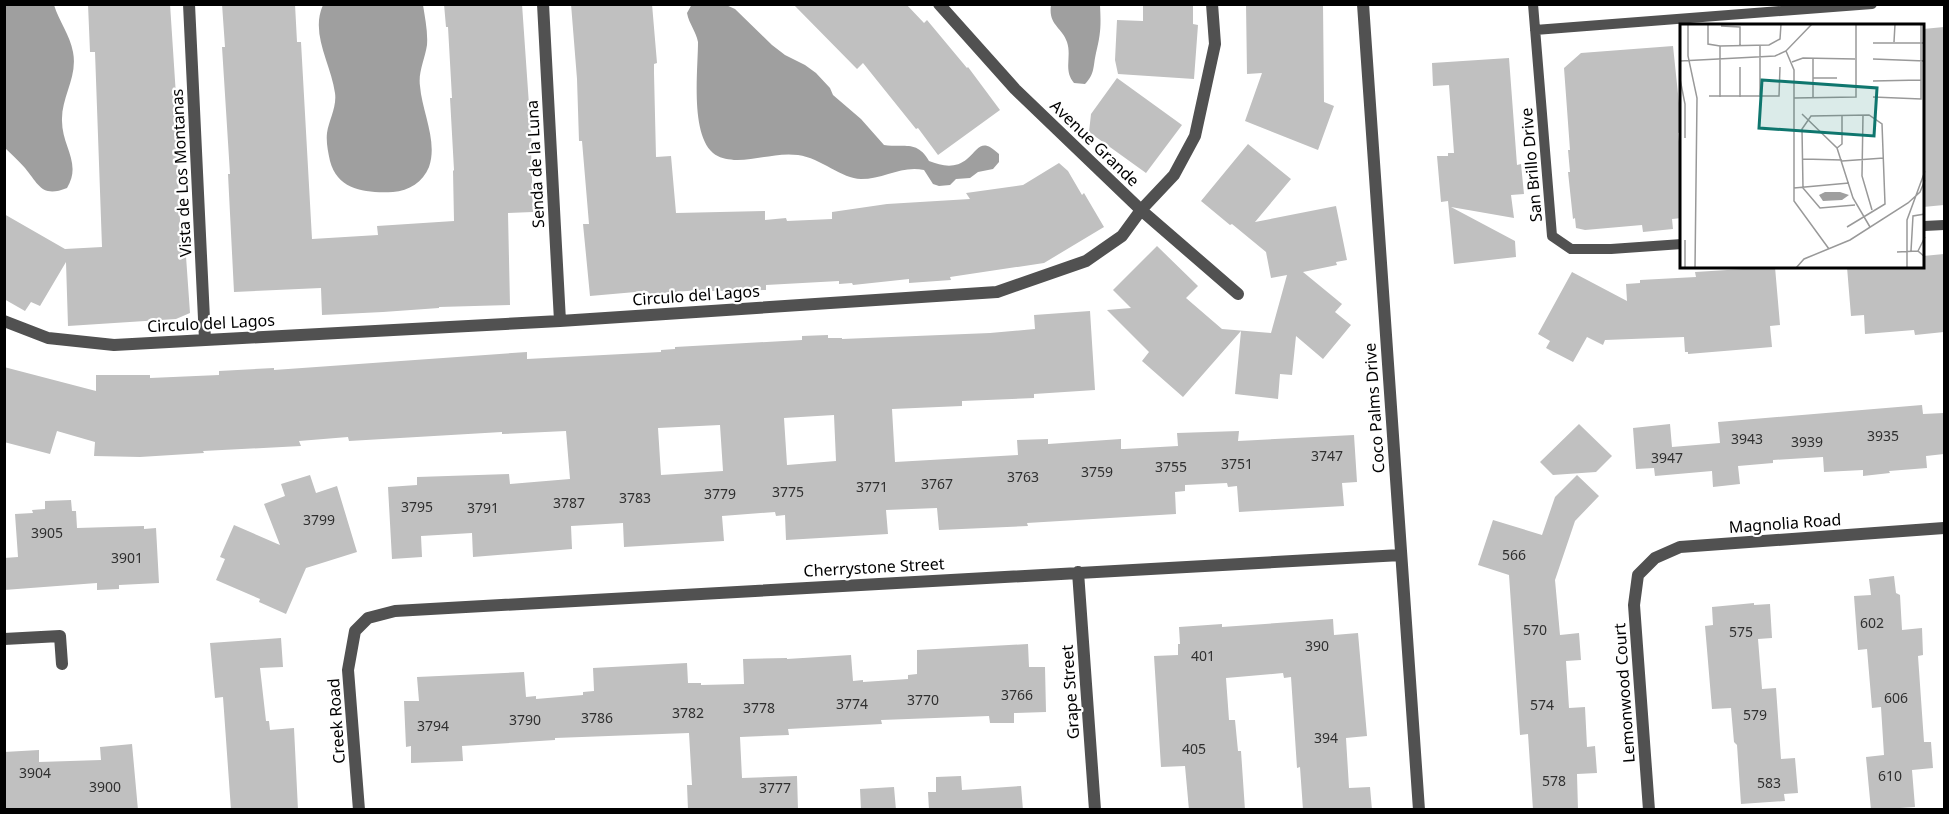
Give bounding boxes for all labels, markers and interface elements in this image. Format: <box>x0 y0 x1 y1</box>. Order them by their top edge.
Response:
inset map <box>1680 24 1925 268</box>
street label: Vista de Los Montanas <box>166 88 196 258</box>
street label: Avenue Grande <box>1046 95 1144 191</box>
street label: Senda de la Luna <box>521 99 549 229</box>
street label: San Brillo Drive <box>1515 107 1547 223</box>
street label: Circulo del Lagos <box>632 280 760 310</box>
street label: Circulo del Lagos <box>147 309 275 337</box>
street label: Coco Palms Drive <box>1358 342 1390 474</box>
house number: 3935 <box>1867 426 1899 445</box>
house number: 3943 <box>1731 429 1763 448</box>
house number: 3939 <box>1791 432 1823 451</box>
house number: 3747 <box>1311 446 1343 465</box>
house number: 3947 <box>1651 448 1683 467</box>
house number: 3751 <box>1221 454 1253 473</box>
house number: 3755 <box>1155 457 1187 476</box>
house number: 3759 <box>1081 462 1113 481</box>
house number: 3763 <box>1007 467 1039 486</box>
house number: 3767 <box>921 474 953 493</box>
house number: 3771 <box>856 477 888 496</box>
house number: 3775 <box>772 482 804 501</box>
house number: 3779 <box>704 484 736 503</box>
house number: 3783 <box>619 488 651 507</box>
house number: 3787 <box>553 493 585 512</box>
house number: 3795 <box>401 497 433 516</box>
house number: 3791 <box>467 498 499 517</box>
street label: Magnolia Road <box>1728 508 1842 538</box>
house number: 3799 <box>303 510 335 529</box>
house number: 3905 <box>31 523 63 542</box>
house number: 566 <box>1502 545 1526 564</box>
house number: 3901 <box>111 548 143 567</box>
street label: Cherrystone Street <box>803 552 945 582</box>
house number: 602 <box>1860 613 1884 632</box>
house number: 570 <box>1523 620 1547 639</box>
street label: Lemonwood Court <box>1608 622 1640 764</box>
house number: 575 <box>1729 622 1753 641</box>
house number: 390 <box>1305 636 1329 655</box>
street label: Grape Street <box>1056 644 1084 740</box>
house number: 401 <box>1191 646 1215 665</box>
street label: Creek Road <box>322 678 350 764</box>
house number: 3766 <box>1001 685 1033 704</box>
house number: 606 <box>1884 688 1908 707</box>
house number: 3770 <box>907 690 939 709</box>
house number: 3774 <box>836 694 868 713</box>
house number: 574 <box>1530 695 1554 714</box>
house number: 3778 <box>743 698 775 717</box>
house number: 3782 <box>672 703 704 722</box>
house number: 579 <box>1743 705 1767 724</box>
house number: 3786 <box>581 708 613 727</box>
house number: 3790 <box>509 710 541 729</box>
house number: 3794 <box>417 716 449 735</box>
house number: 394 <box>1314 728 1338 747</box>
house number: 405 <box>1182 739 1206 758</box>
house number: 3904 <box>19 763 51 782</box>
house number: 610 <box>1878 766 1902 785</box>
house number: 578 <box>1542 771 1566 790</box>
house number: 583 <box>1757 773 1781 792</box>
house number: 3900 <box>89 777 121 796</box>
house number: 3777 <box>759 778 791 797</box>

